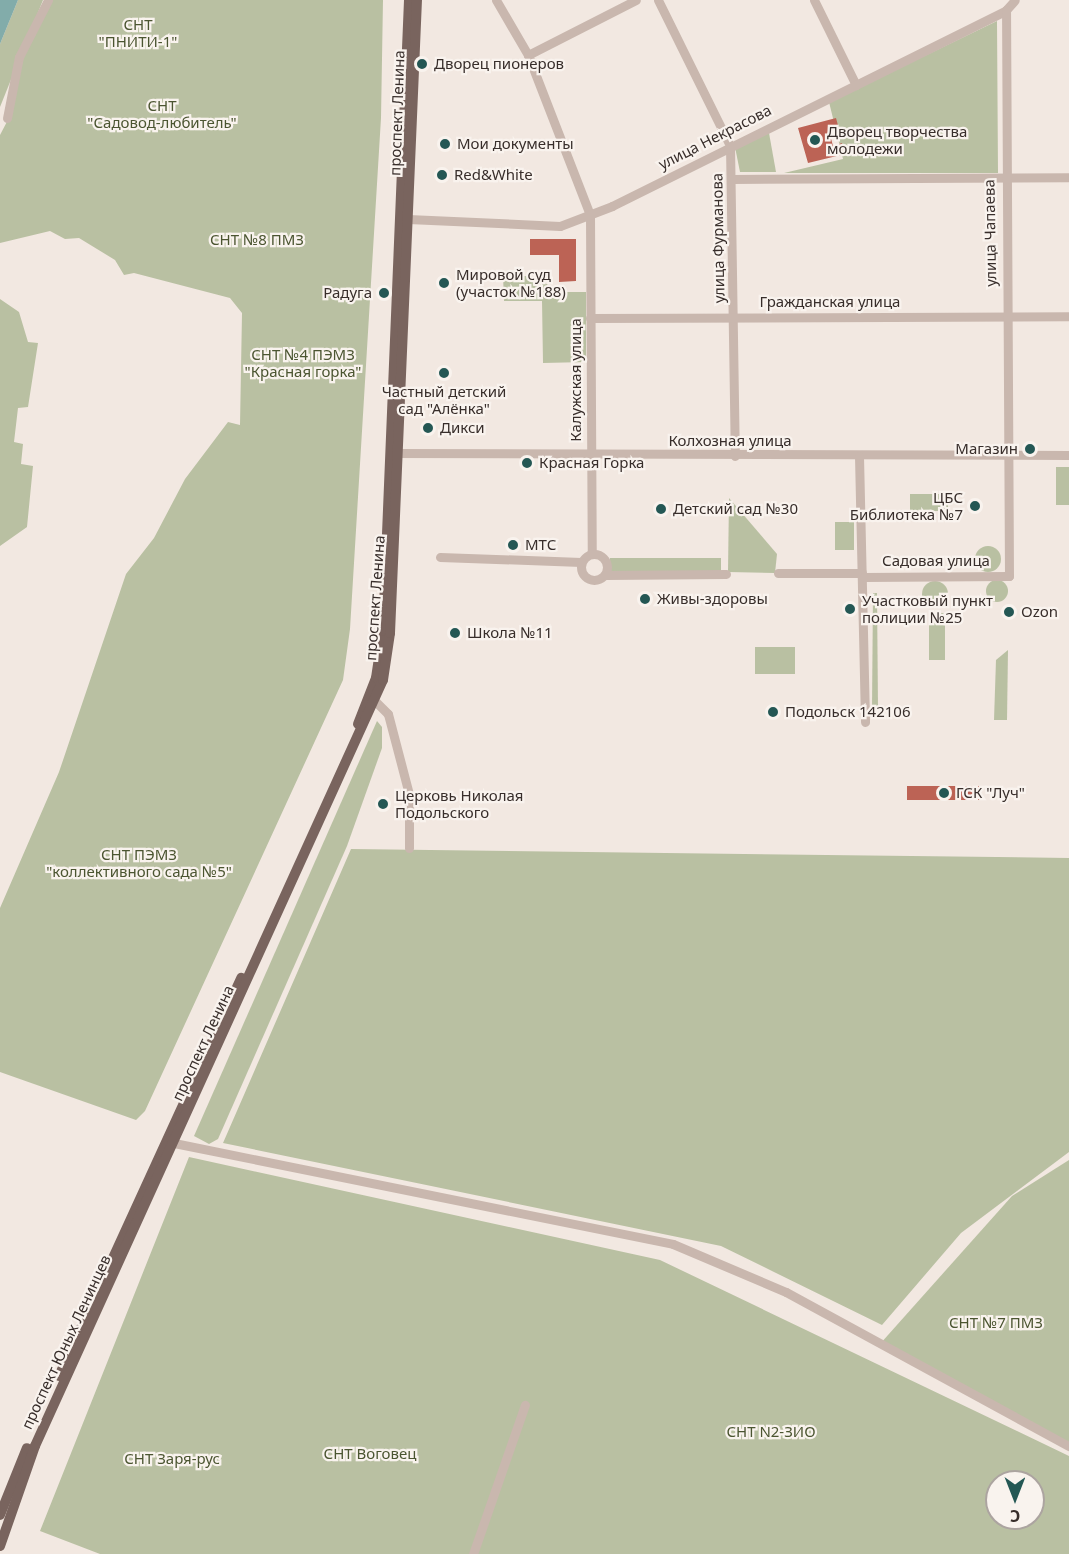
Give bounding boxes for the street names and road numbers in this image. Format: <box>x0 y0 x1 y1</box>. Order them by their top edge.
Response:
street label: проспект Ленина <box>386 50 408 176</box>
street label: улица Некрасова <box>656 101 774 173</box>
street label: улица Фурманова <box>708 173 728 303</box>
street label: улица Чапаева <box>980 179 1000 287</box>
street label: Гражданская улица <box>760 293 900 311</box>
street label: Калужская улица <box>567 318 585 442</box>
street label: Колхозная улица <box>668 432 792 450</box>
street label: проспект Ленина <box>362 535 388 661</box>
street label: Садовая улица <box>882 552 990 570</box>
street label: проспект Ленина <box>168 982 238 1104</box>
street label: проспект Юных Ленинцев <box>18 1252 114 1432</box>

